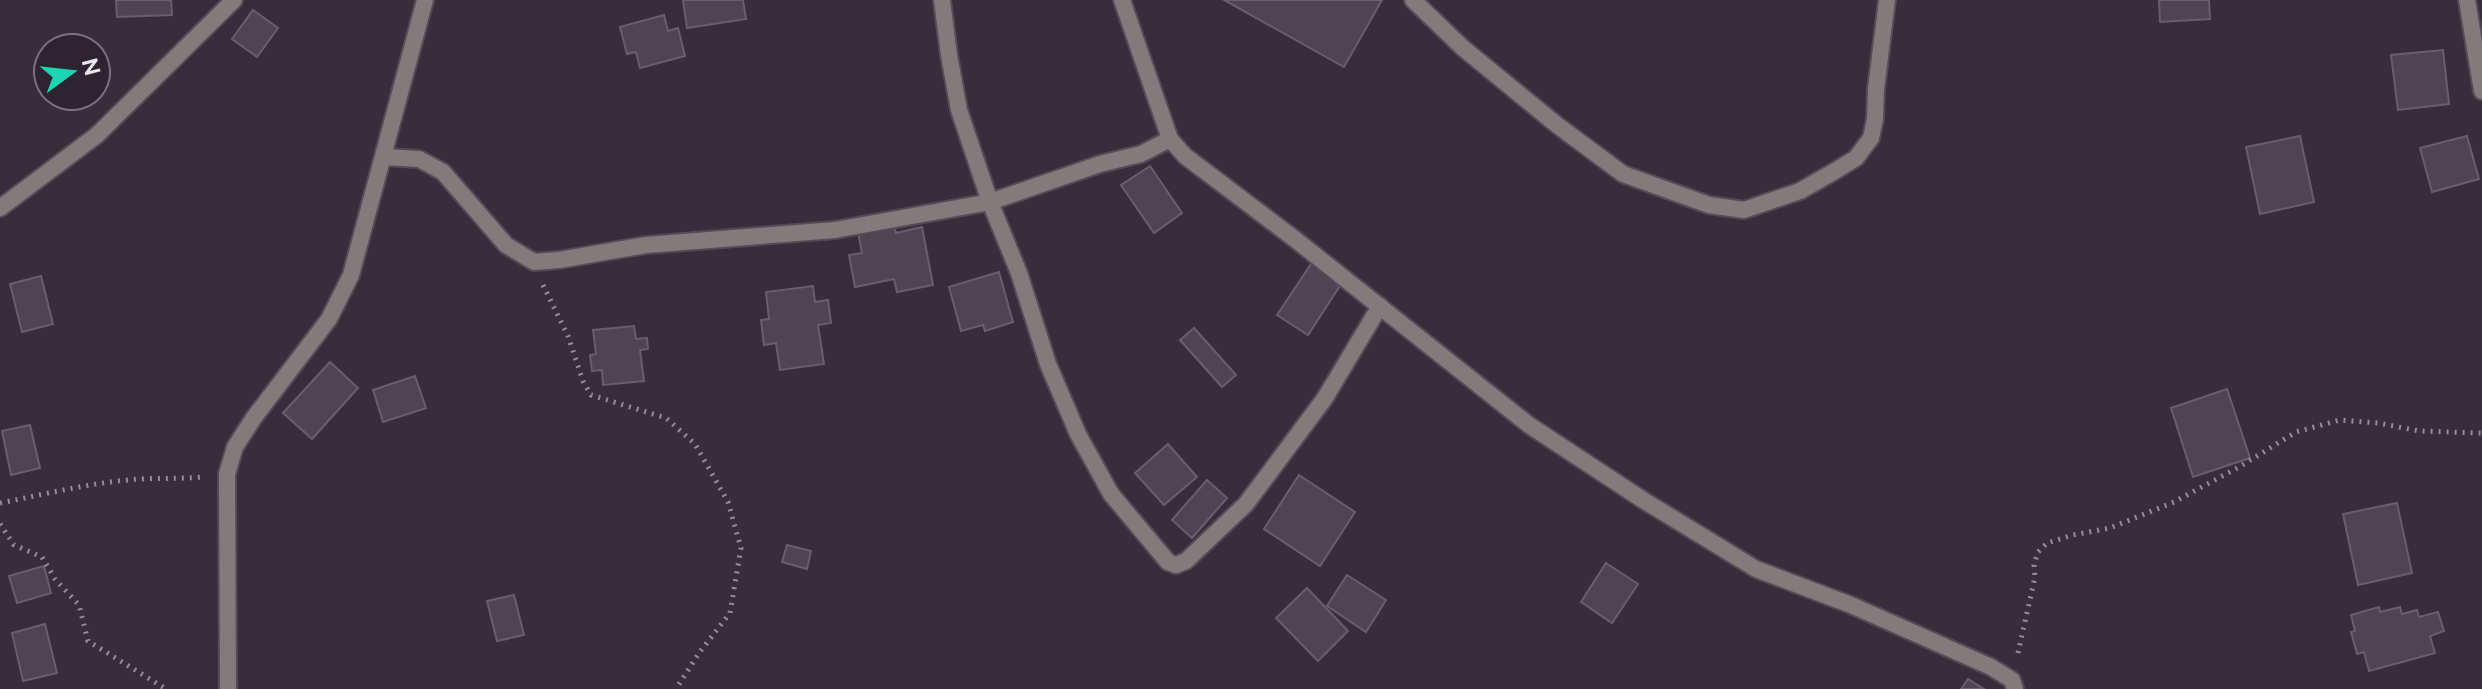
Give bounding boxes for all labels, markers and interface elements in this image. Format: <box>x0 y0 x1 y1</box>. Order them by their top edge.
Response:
north arrow <box>32 32 112 112</box>
text: N <box>77 55 106 78</box>

